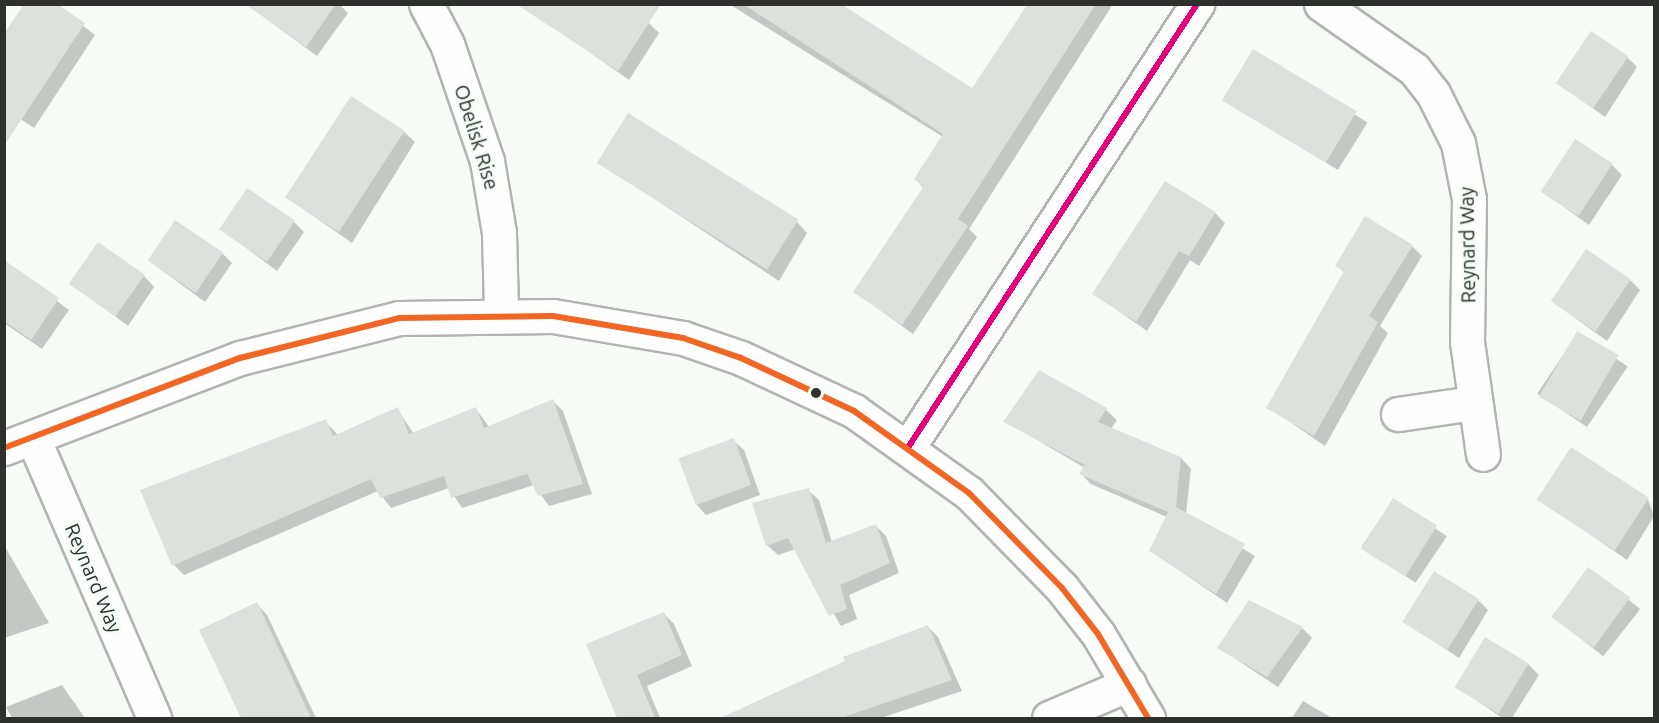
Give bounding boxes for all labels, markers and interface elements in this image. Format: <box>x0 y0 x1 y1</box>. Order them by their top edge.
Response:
street label: Obelisk Rise <box>450 81 504 193</box>
street label: Reynard Way <box>1454 186 1480 304</box>
unlabelled marker <box>810 387 822 399</box>
street label: Reynard Way <box>60 520 128 636</box>

